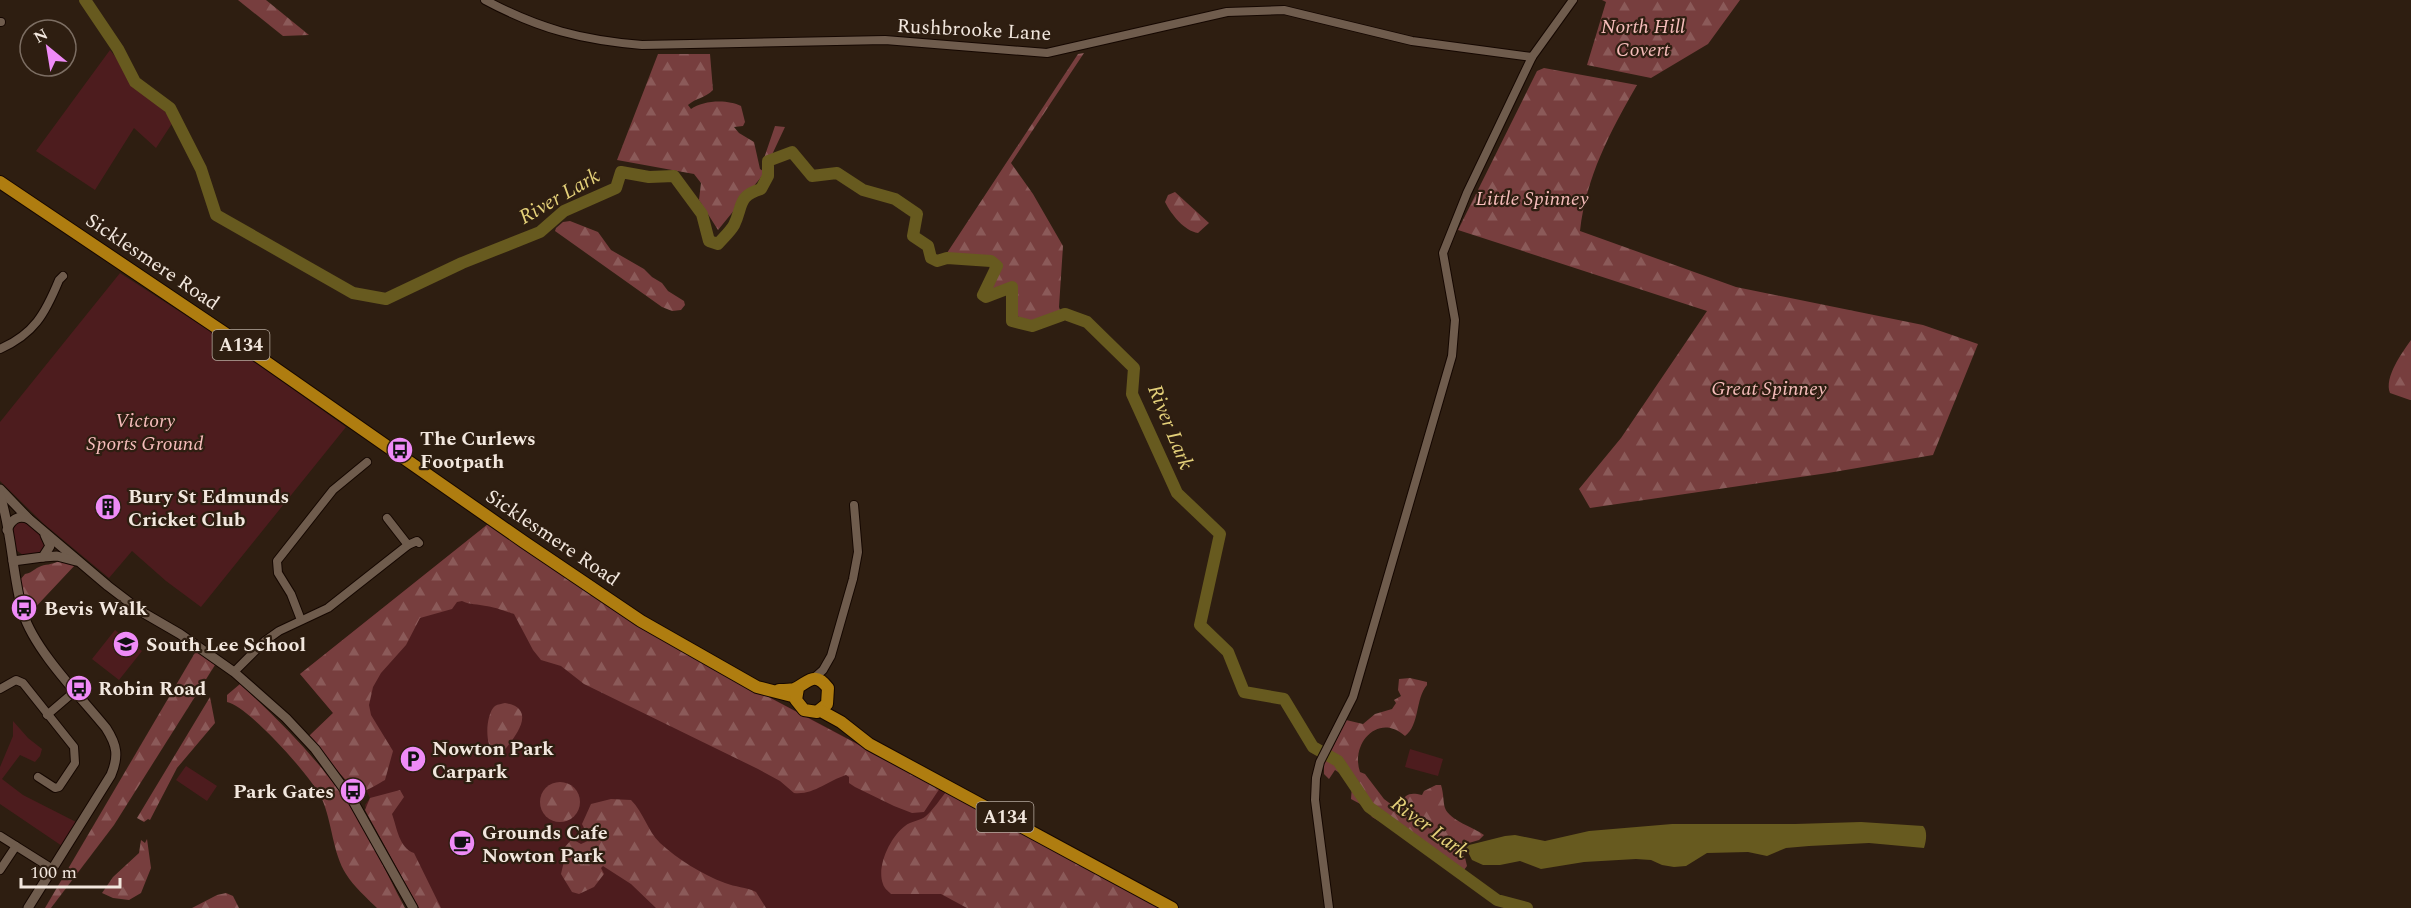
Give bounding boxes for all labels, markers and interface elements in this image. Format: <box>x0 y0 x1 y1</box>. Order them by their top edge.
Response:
street label: Rushbrooke Lane <box>896 11 1052 49</box>
park label: North Hill Covert <box>1601 12 1685 65</box>
north arrow <box>18 18 78 78</box>
text: N <box>29 22 53 50</box>
water label: River Lark <box>513 161 606 233</box>
park label: Little Spinney <box>1475 184 1589 214</box>
street label: Sicklesmere Road <box>79 206 226 318</box>
road number: A134 <box>212 330 270 360</box>
park label: Great Spinney <box>1711 374 1827 404</box>
water label: River Lark <box>1138 380 1202 475</box>
park label: Victory Sports Ground <box>86 406 204 459</box>
place label: The Curlews Footpath <box>420 424 536 477</box>
bus stop icon: The Curlews Footpath <box>385 435 415 465</box>
place label: Bury St Edmunds Cricket Club <box>128 482 289 535</box>
street label: Sicklesmere Road <box>479 482 626 594</box>
building icon: Bury St Edmunds Cricket Club <box>93 492 123 522</box>
bus stop icon: Bevis Walk <box>9 593 39 623</box>
place label: Bevis Walk <box>44 594 148 624</box>
school or university icon: South Lee School <box>111 629 141 659</box>
place label: South Lee School <box>146 630 306 660</box>
bus stop icon: Robin Road <box>64 673 94 703</box>
place label: Robin Road <box>98 674 207 704</box>
place label: Nowton Park Carpark <box>432 734 554 787</box>
parking icon: Nowton Park Carpark <box>398 744 428 774</box>
bus stop icon: Park Gates <box>338 776 368 806</box>
place label: Park Gates <box>233 777 334 807</box>
water label: River Lark <box>1384 789 1475 867</box>
road number: A134 <box>976 802 1034 832</box>
place label: Grounds Cafe Nowton Park <box>482 818 608 871</box>
cafe icon: Grounds Cafe Nowton Park <box>447 828 477 858</box>
scale bar <box>21 851 120 889</box>
text: 100 m <box>30 859 77 886</box>

